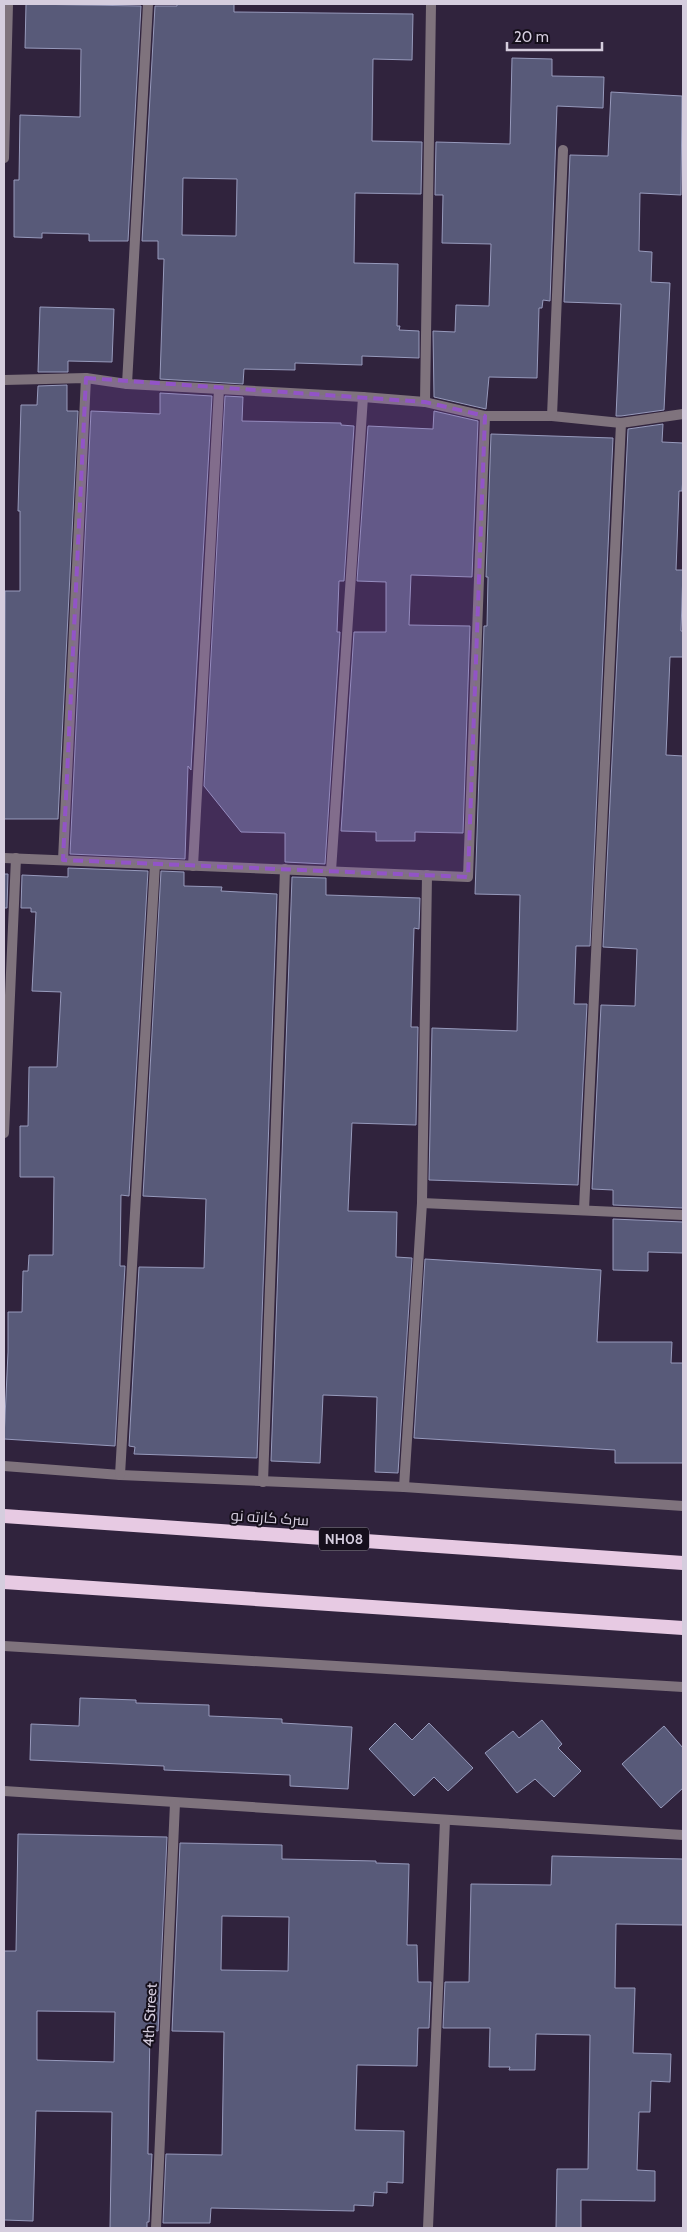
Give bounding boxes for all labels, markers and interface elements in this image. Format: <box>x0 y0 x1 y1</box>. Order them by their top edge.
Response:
scale bar <box>507 20 602 52</box>
text: 20 m <box>514 28 549 46</box>
street label: سرک کارته نو <box>230 1506 310 1530</box>
road number: NH08 <box>319 1528 369 1550</box>
street label: 4th Street <box>139 1983 161 2047</box>

